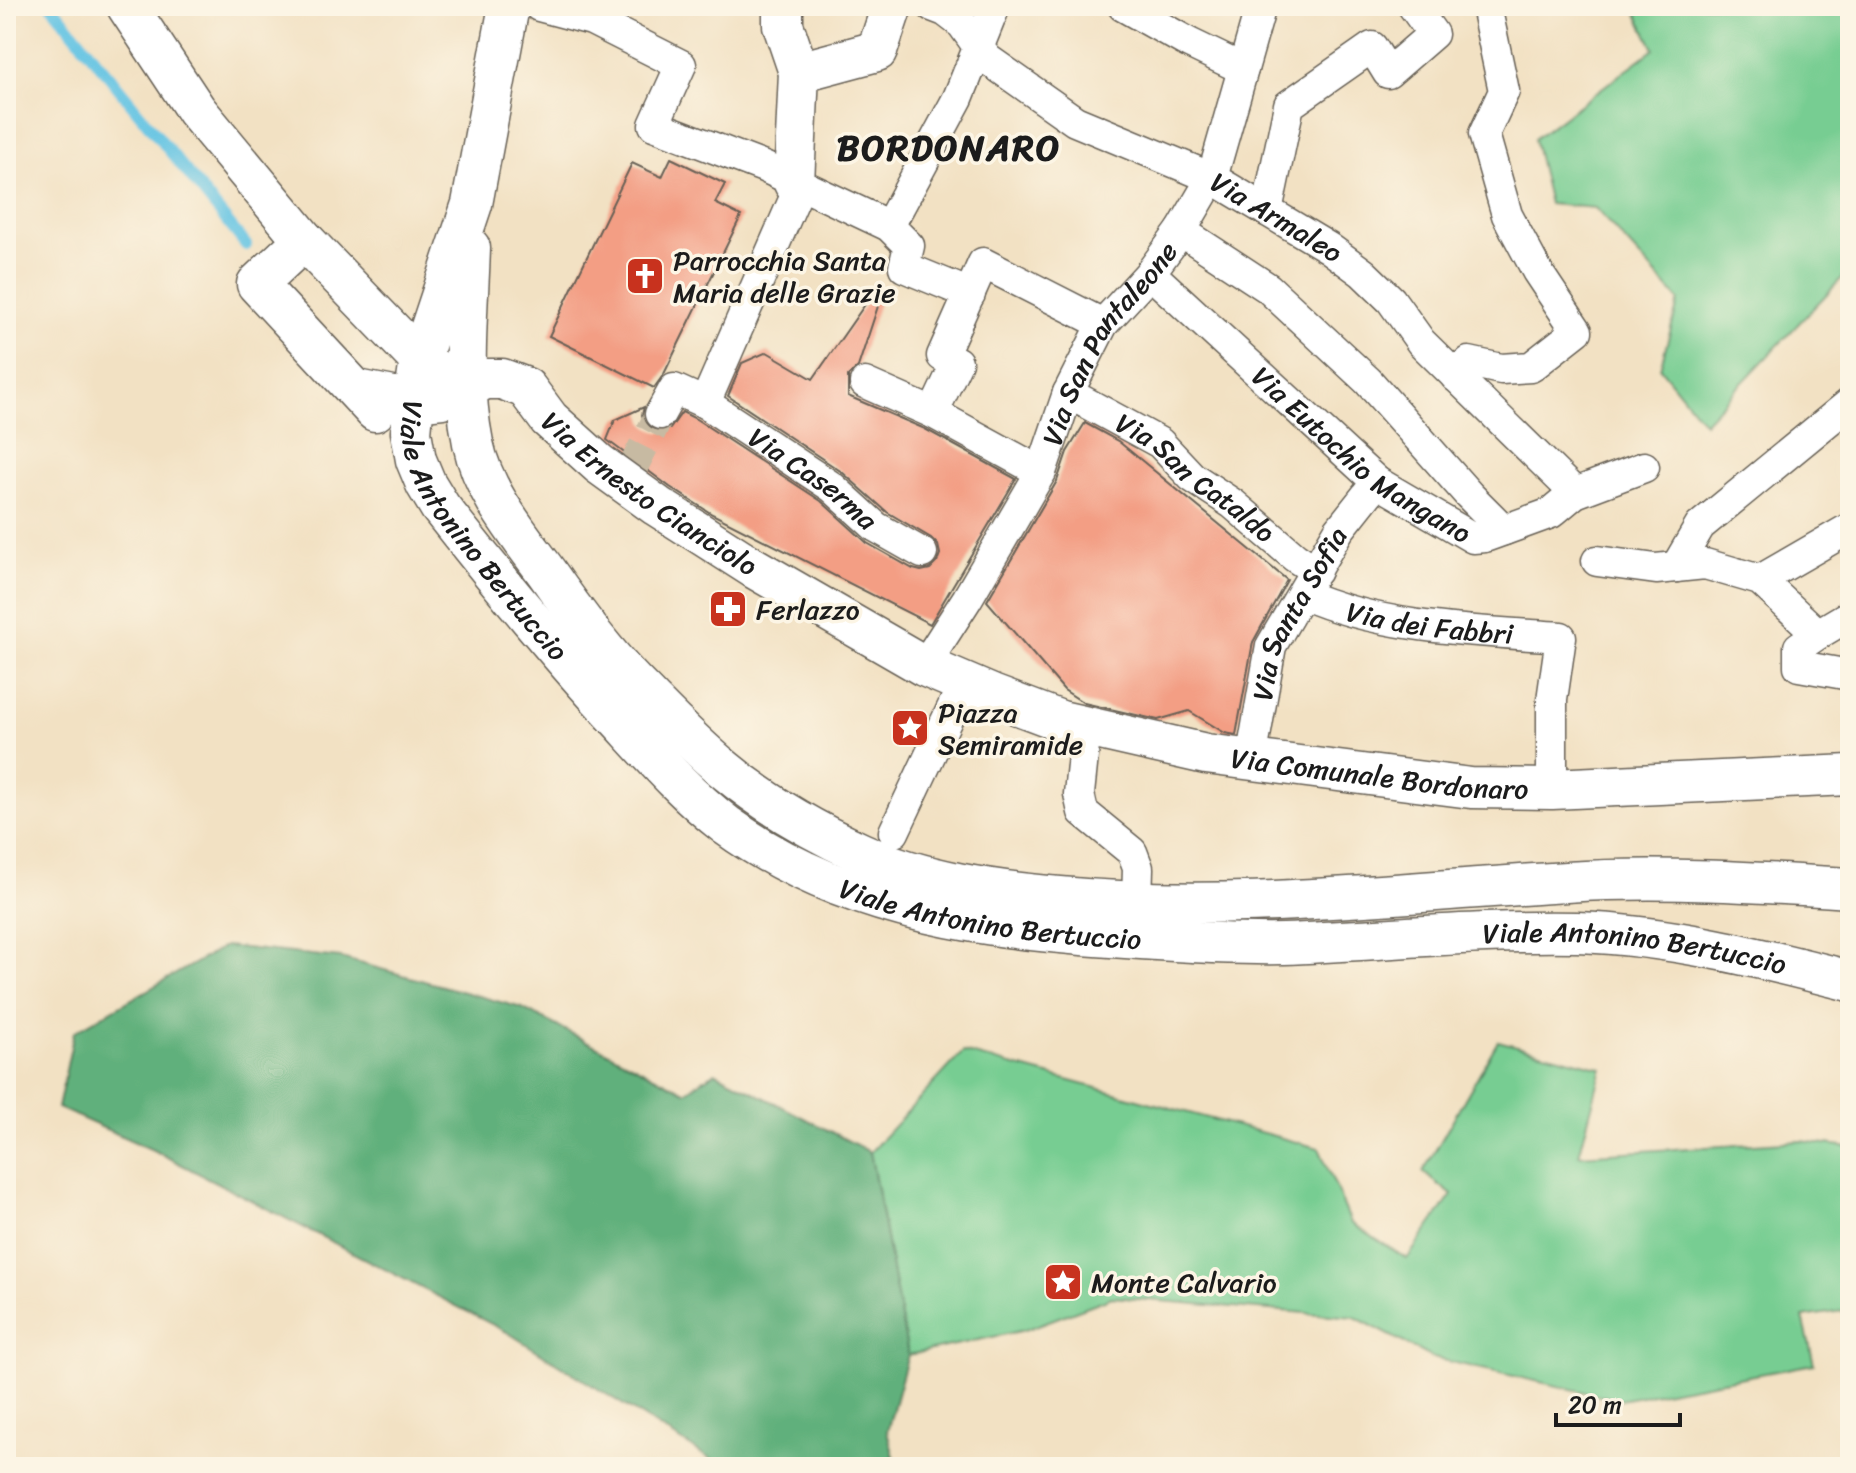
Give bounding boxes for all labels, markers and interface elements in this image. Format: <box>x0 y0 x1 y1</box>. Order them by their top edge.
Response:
district label: BORDONARO <box>837 116 1061 180</box>
street label: Via Armaleo <box>1201 158 1354 276</box>
street label: Via San Pantaleone <box>1027 230 1190 452</box>
place label: Parrocchia Santa Maria delle Grazie <box>673 236 896 317</box>
church icon: Parrocchia Santa Maria delle Grazie <box>624 255 666 297</box>
street label: Via Eutochio Mangano <box>1240 353 1481 557</box>
street label: Viale Antonino Bertuccio <box>386 398 581 672</box>
street label: Via Ernesto Cianciolo <box>530 398 768 589</box>
street label: Via San Cataldo <box>1107 399 1287 555</box>
street label: Via Caserma <box>738 414 890 543</box>
street label: Via Santa Sofia <box>1237 517 1361 704</box>
place label: Ferlazzo <box>756 585 860 634</box>
street label: Via dei Fabbri <box>1341 587 1516 658</box>
pharmacy icon: Ferlazzo <box>707 588 749 630</box>
place label: Piazza Semiramide <box>938 688 1083 769</box>
place icon: Piazza Semiramide <box>889 707 931 749</box>
street label: Via Comunale Bordonaro <box>1228 733 1529 813</box>
street label: Viale Antonino Bertuccio <box>832 864 1143 963</box>
street label: Viale Antonino Bertuccio <box>1482 907 1792 989</box>
place label: Monte Calvario <box>1091 1258 1277 1307</box>
place icon: Monte Calvario <box>1042 1261 1084 1303</box>
scale bar <box>1556 1377 1680 1427</box>
text: 20 m <box>1568 1384 1622 1426</box>

